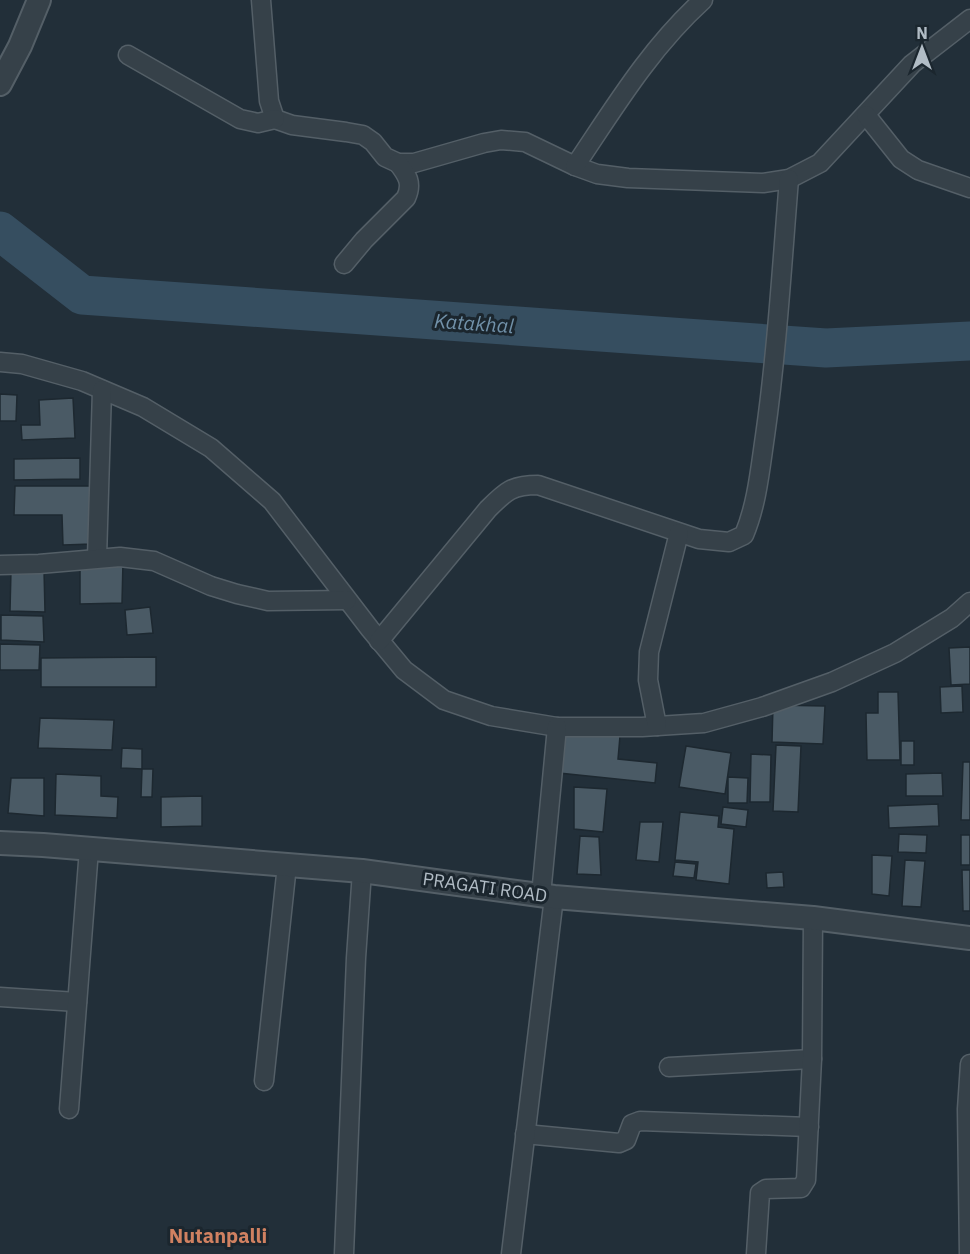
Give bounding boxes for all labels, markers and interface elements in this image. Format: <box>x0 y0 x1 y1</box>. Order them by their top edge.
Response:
north arrow <box>892 18 952 78</box>
text: N <box>916 23 928 43</box>
water label: Katakhal <box>433 307 515 339</box>
street label: PRAGATI ROAD <box>421 867 549 907</box>
district label: Nutanpalli <box>169 1222 267 1249</box>

